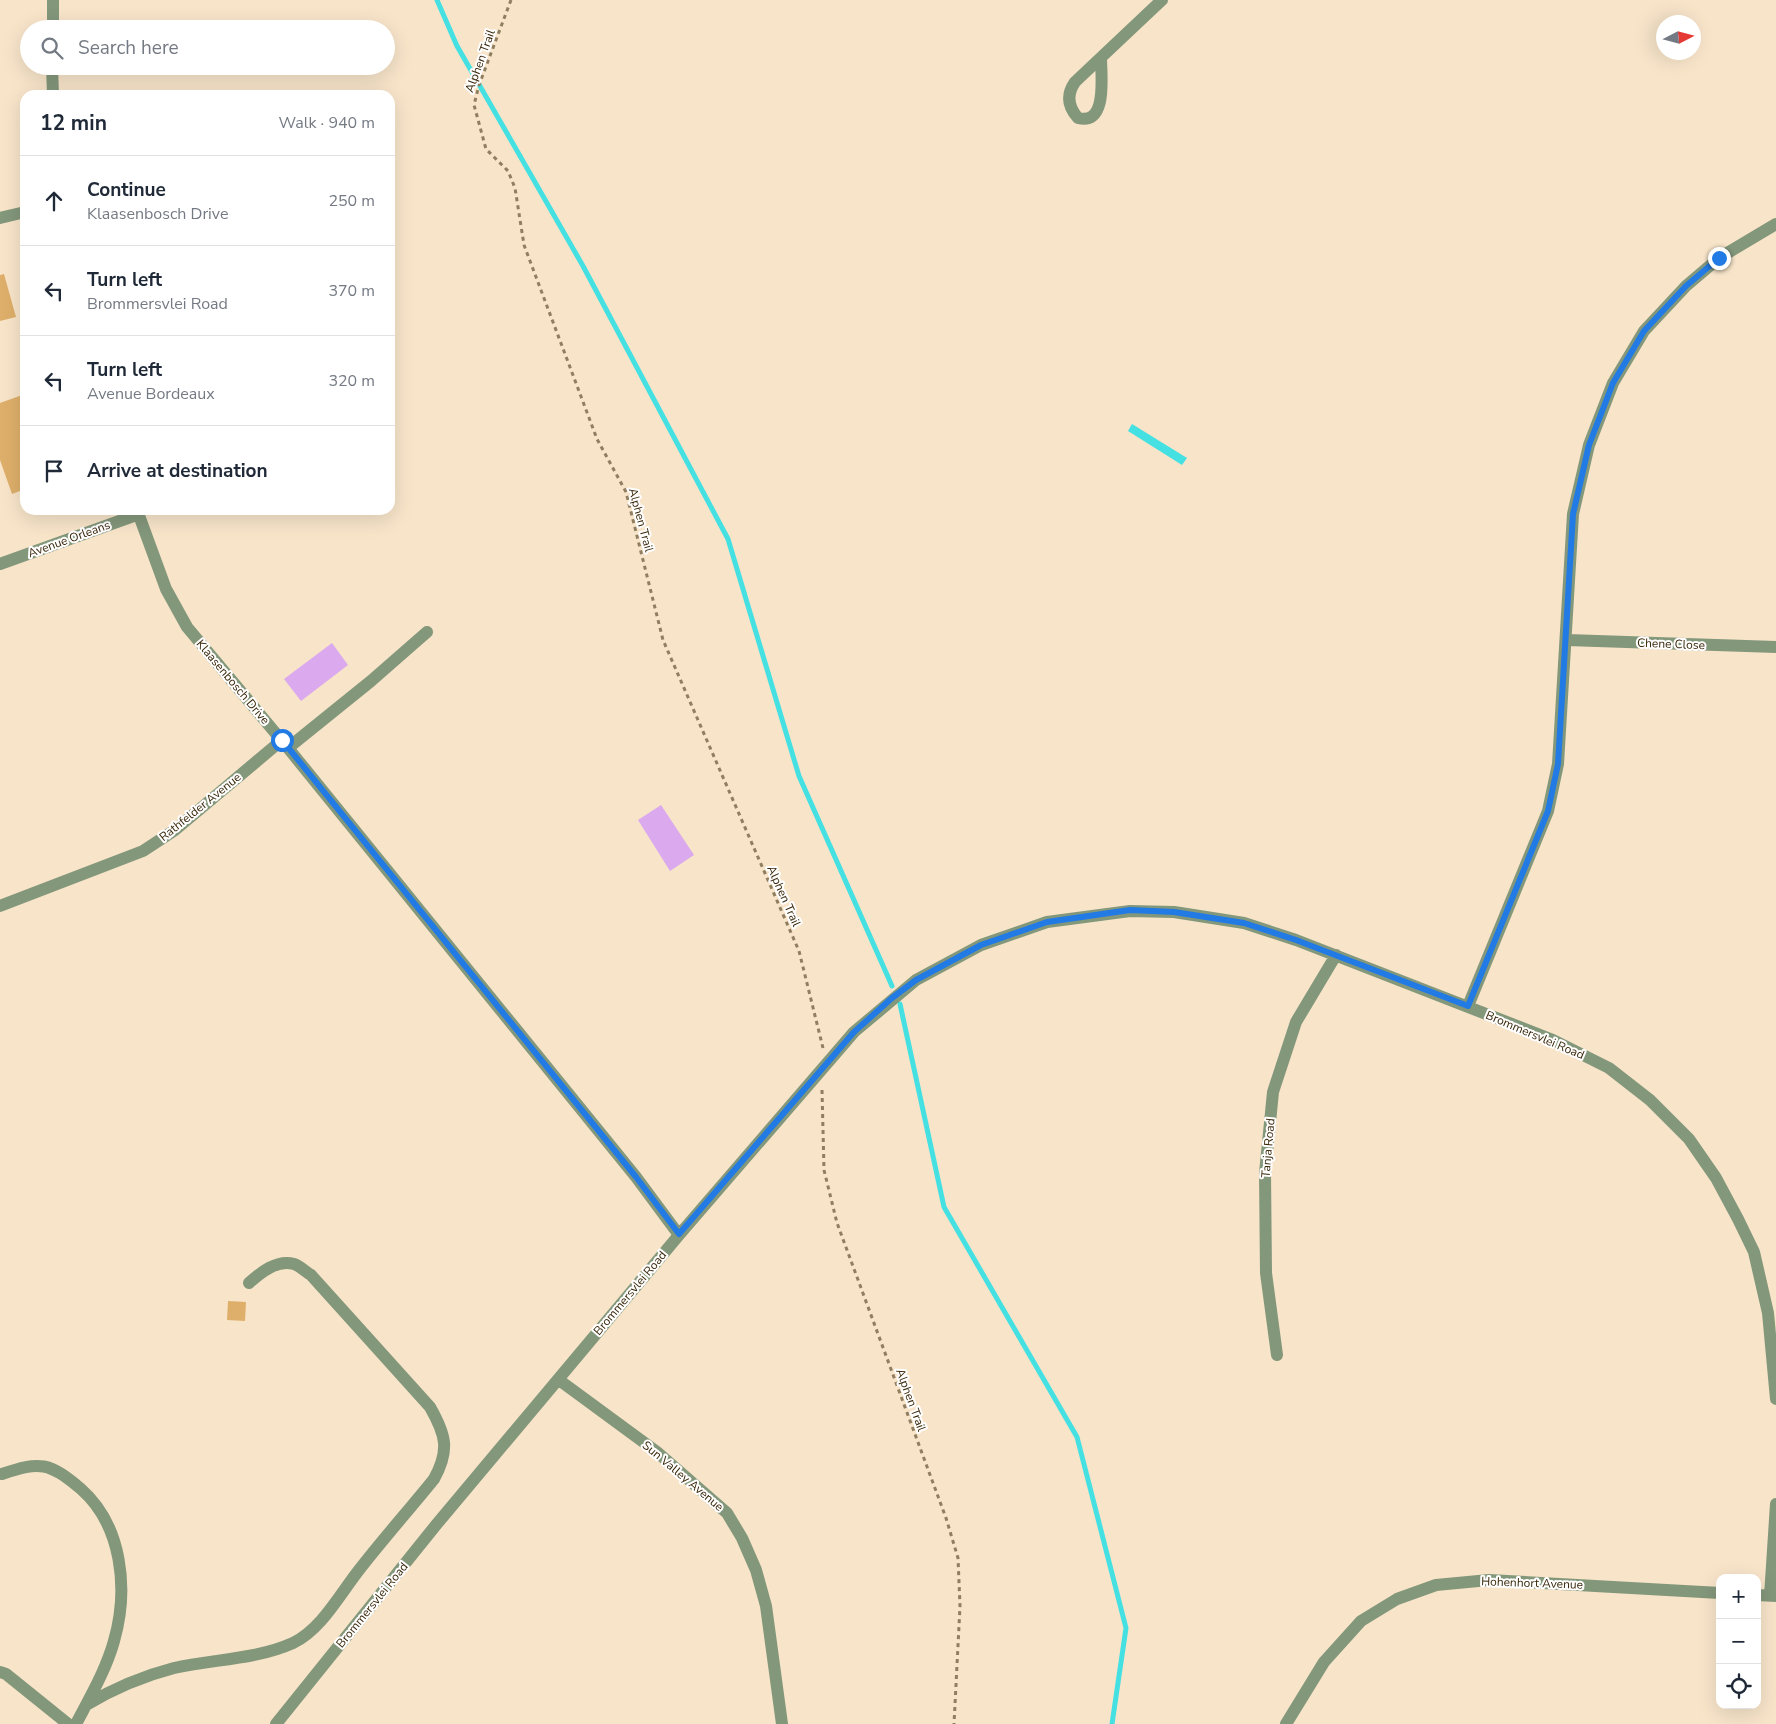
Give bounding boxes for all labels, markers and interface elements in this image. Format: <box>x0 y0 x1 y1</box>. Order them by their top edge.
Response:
north arrow <box>1656 15 1701 60</box>
search box <box>20 20 395 75</box>
street label: Alphen Trail <box>461 27 499 95</box>
icon: search <box>38 34 66 62</box>
text: Search here <box>78 35 179 61</box>
text: 12 min <box>40 109 107 137</box>
text: Walk · 940 m <box>279 112 375 134</box>
text: Continue <box>87 177 166 203</box>
icon: ahead <box>40 187 68 215</box>
text: 250 m <box>328 190 375 212</box>
text: Klaasenbosch Drive <box>87 203 228 225</box>
route end <box>1708 247 1731 270</box>
text: Turn left <box>87 267 162 293</box>
icon: left <box>40 277 68 305</box>
text: 370 m <box>328 280 375 302</box>
text: Brommersvlei Road <box>87 293 228 315</box>
text: Turn left <box>87 357 162 383</box>
icon: left <box>40 367 68 395</box>
text: 320 m <box>328 370 375 392</box>
text: Avenue Bordeaux <box>87 383 215 405</box>
icon: arrive <box>40 457 68 485</box>
text: Arrive at destination <box>87 458 268 484</box>
street label: Alphen Trail <box>625 486 657 554</box>
street label: Avenue Orleans <box>26 517 112 561</box>
street label: Chene Close <box>1637 635 1705 653</box>
street label: Klaasenbosch Drive <box>193 636 273 728</box>
route start <box>271 729 294 752</box>
street label: Rathfelder Avenue <box>156 769 244 845</box>
street label: Alphen Trail <box>763 863 805 930</box>
street label: Brommersvlei Road <box>1483 1007 1587 1063</box>
street label: Tanja Road <box>1257 1118 1279 1178</box>
street label: Brommersvlei Road <box>590 1247 670 1339</box>
street label: Alphen Trail <box>892 1366 930 1434</box>
street label: Sun Valley Avenue <box>639 1437 727 1515</box>
street label: Brommersvlei Road <box>333 1559 411 1651</box>
street label: Hohenhort Avenue <box>1481 1573 1583 1593</box>
map controls <box>1716 1574 1761 1709</box>
button: + <box>1716 1574 1761 1619</box>
button: − <box>1716 1619 1761 1664</box>
button: locate <box>1716 1664 1761 1709</box>

